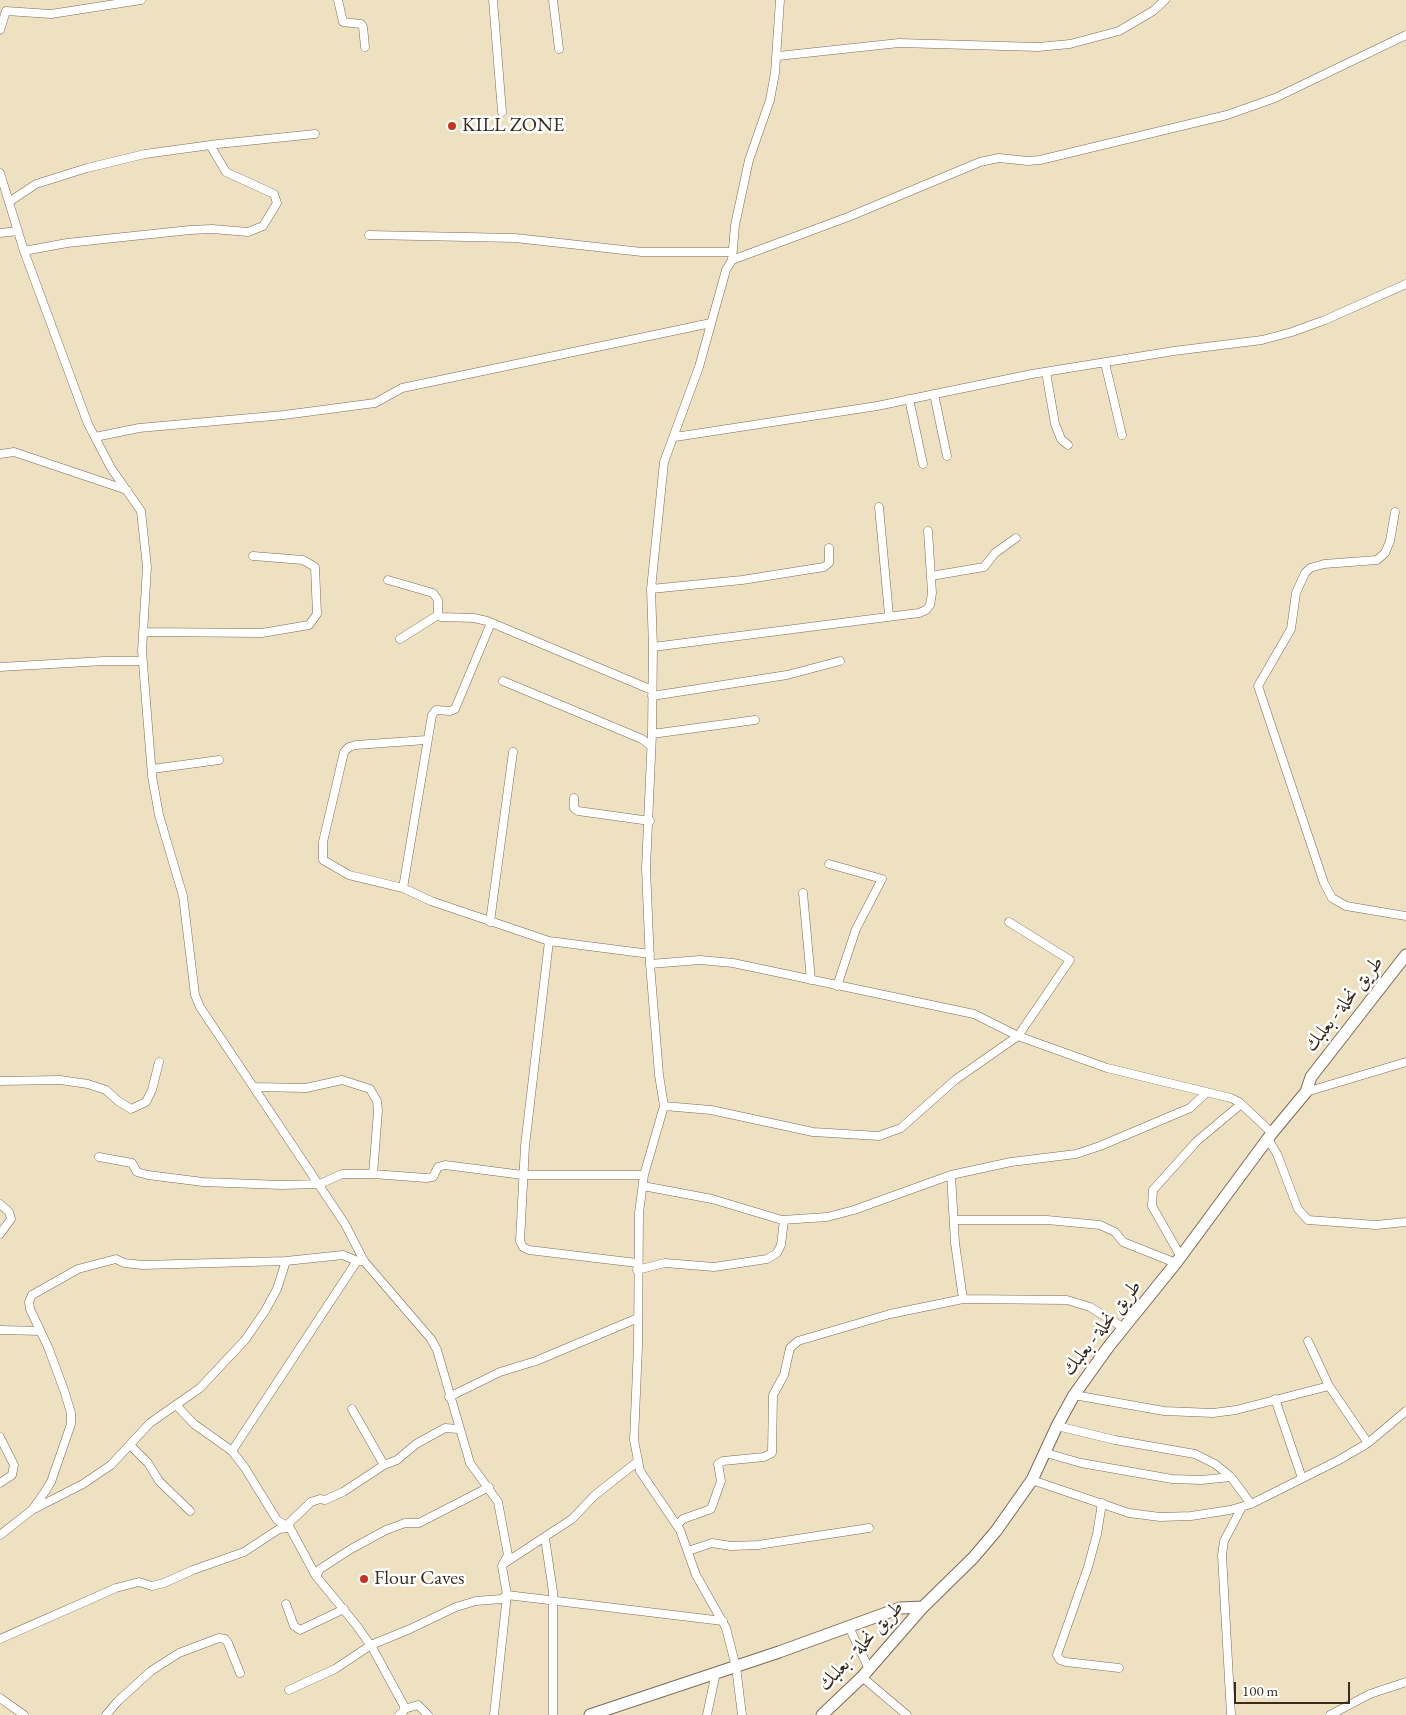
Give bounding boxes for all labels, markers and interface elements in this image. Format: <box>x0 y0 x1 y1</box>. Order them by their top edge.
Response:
place label: KILL ZONE <box>462 114 564 138</box>
marker: KILL ZONE <box>446 120 458 132</box>
street label: طريق نحلة - بعلبك <box>1299 951 1389 1057</box>
street label: طريق نحلة - بعلبك <box>1057 1275 1147 1381</box>
place label: Flour Caves <box>374 1567 464 1591</box>
marker: Flour Caves <box>358 1573 370 1585</box>
street label: طريق نحلة - بعلبك <box>813 1596 909 1696</box>
scale bar <box>1236 1672 1352 1704</box>
text: 100 m <box>1242 1681 1278 1700</box>

